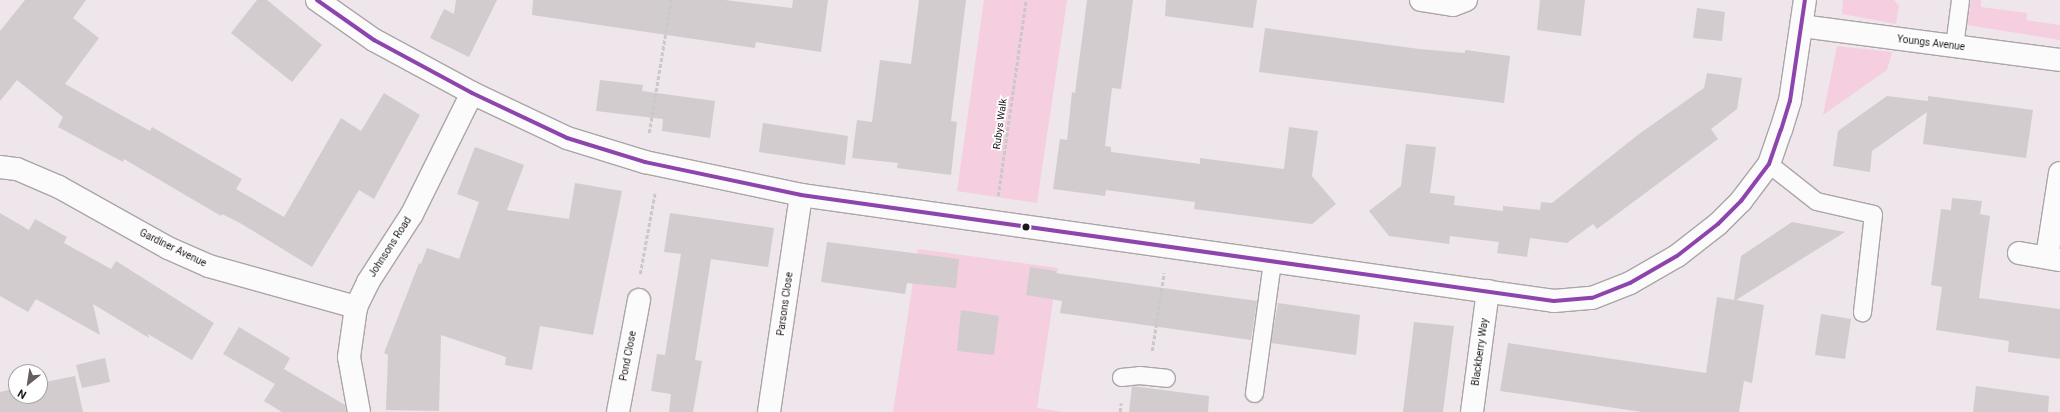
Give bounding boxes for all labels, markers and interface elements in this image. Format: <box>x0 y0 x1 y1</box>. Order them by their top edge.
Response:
street label: Youngs Avenue <box>1896 33 1966 53</box>
street label: Rubys Walk <box>990 98 1010 150</box>
street label: Johnsons Road <box>366 215 414 279</box>
unlabelled marker <box>1021 222 1031 232</box>
street label: Gardiner Avenue <box>138 227 208 269</box>
street label: Parsons Close <box>775 271 795 337</box>
street label: Blackberry Way <box>1469 317 1491 387</box>
street label: Pond Close <box>617 330 639 382</box>
north arrow <box>8 364 48 404</box>
text: N <box>16 386 29 402</box>

